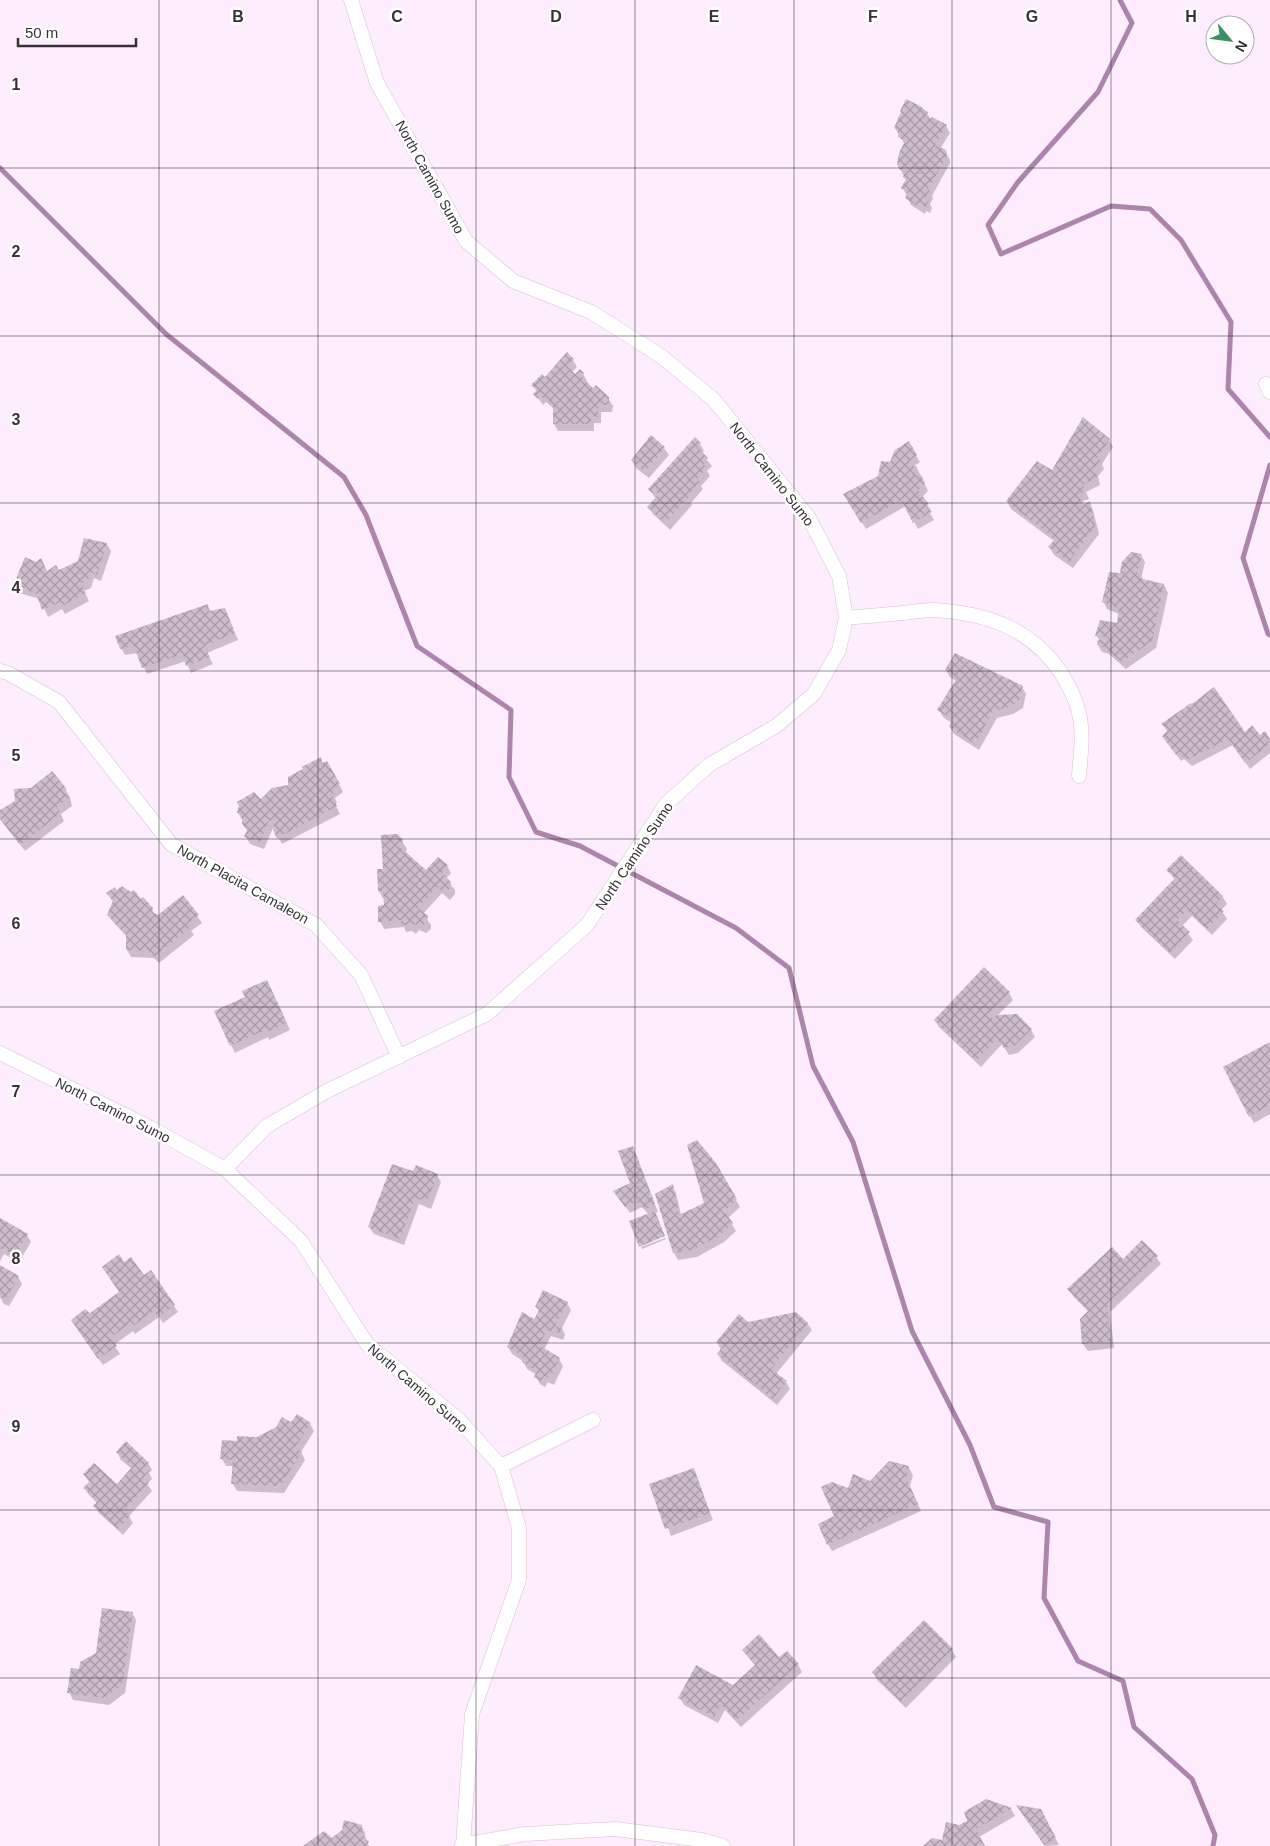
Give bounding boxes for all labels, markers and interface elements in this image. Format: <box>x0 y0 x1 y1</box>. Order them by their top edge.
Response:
text: B <box>232 8 244 25</box>
text: C <box>391 8 403 25</box>
text: D <box>550 8 562 25</box>
text: E <box>709 8 720 25</box>
text: F <box>868 8 878 25</box>
text: G <box>1026 8 1038 25</box>
text: H <box>1185 8 1197 25</box>
scale bar <box>18 15 135 47</box>
north arrow <box>1205 15 1255 65</box>
text: 50 m <box>25 24 58 41</box>
text: N <box>1232 38 1251 55</box>
text: 1 <box>12 76 21 93</box>
street label: North Camino Sumo <box>392 118 468 237</box>
text: 2 <box>12 243 21 260</box>
text: 3 <box>12 411 21 428</box>
street label: North Camino Sumo <box>727 419 817 529</box>
text: 4 <box>12 579 21 596</box>
text: 5 <box>12 747 21 764</box>
street label: North Camino Sumo <box>592 799 676 913</box>
street label: North Placita Camaleon <box>174 841 312 927</box>
text: 6 <box>12 915 21 932</box>
street label: North Camino Sumo <box>53 1074 173 1146</box>
text: 7 <box>12 1083 21 1100</box>
text: 8 <box>12 1250 21 1267</box>
street label: North Camino Sumo <box>365 1340 471 1436</box>
text: 9 <box>12 1418 21 1435</box>

